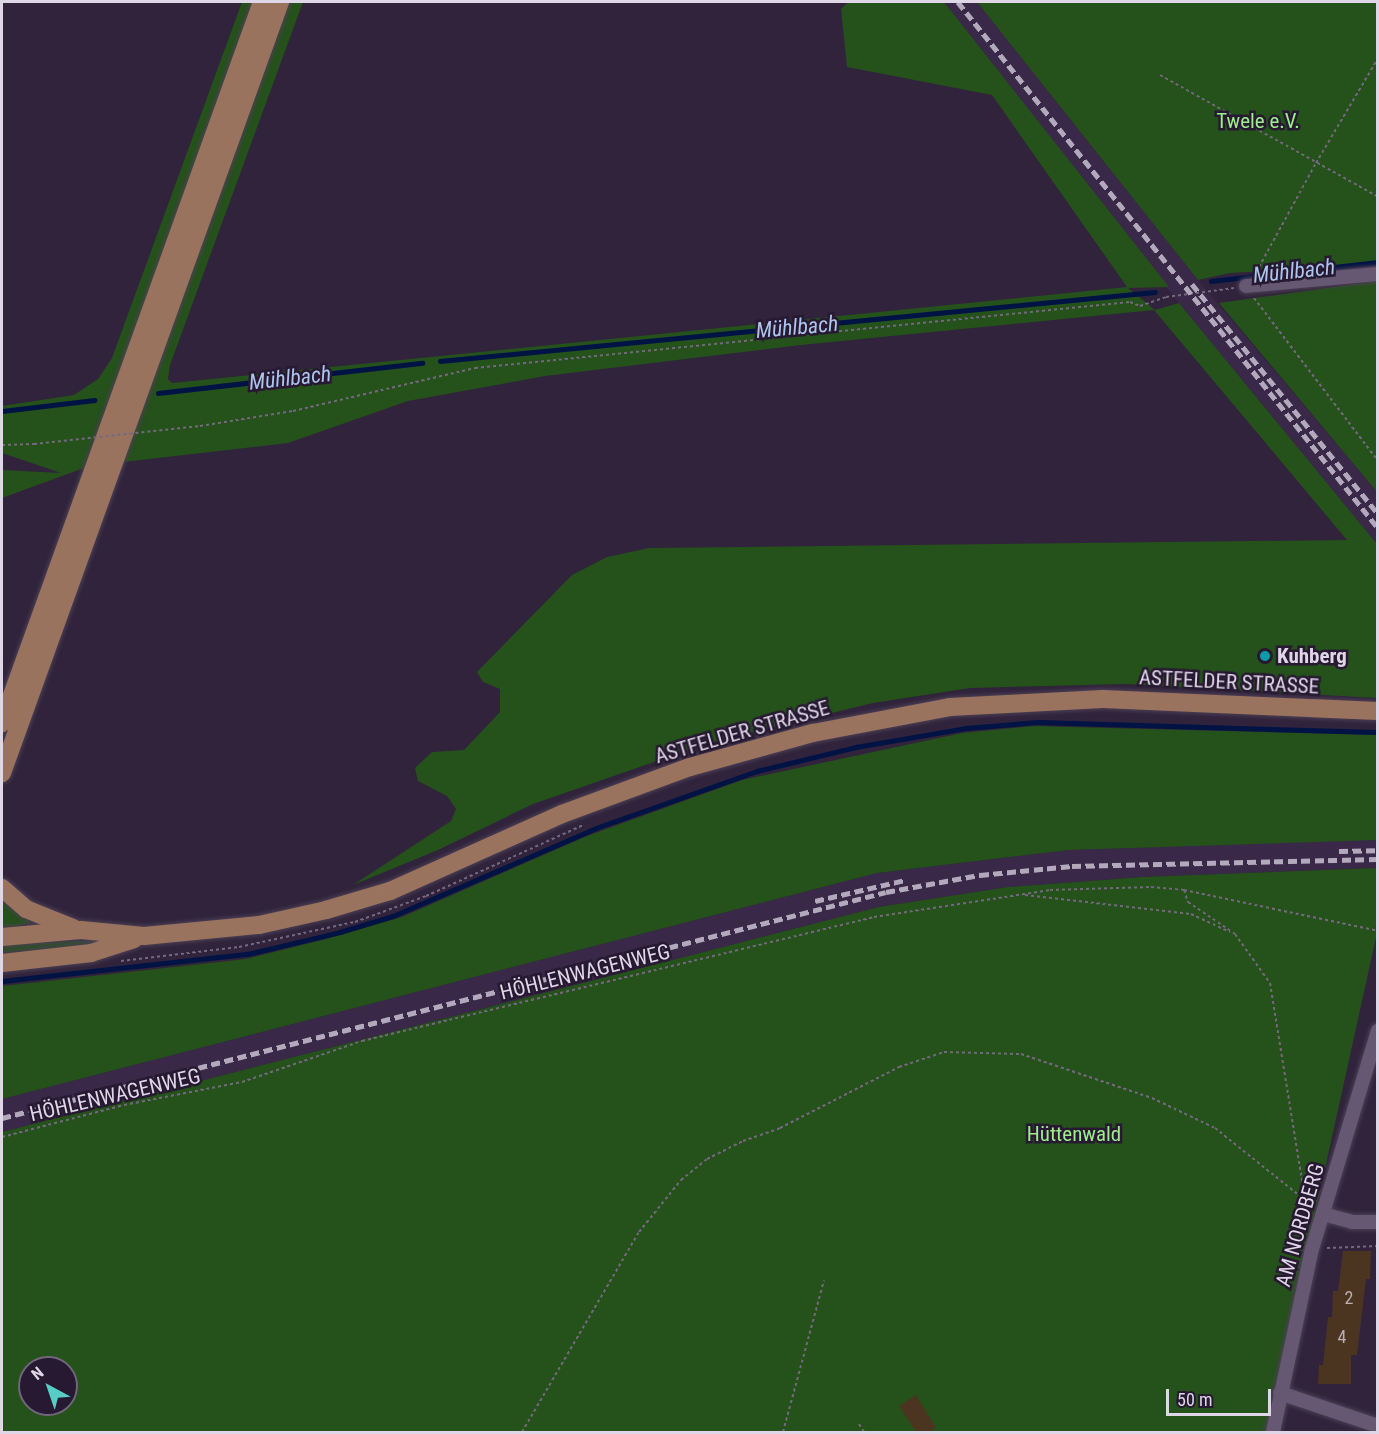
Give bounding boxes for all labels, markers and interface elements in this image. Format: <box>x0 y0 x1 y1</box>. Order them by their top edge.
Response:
park label: Twele e.V. <box>1216 108 1300 134</box>
water label: Mühlbach <box>1252 254 1336 288</box>
water label: Mühlbach <box>755 310 839 344</box>
water label: Mühlbach <box>248 361 332 395</box>
place label: Kuhberg <box>1277 643 1347 669</box>
marker: Kuhberg <box>1258 649 1272 663</box>
street label: ASTFELDER STRASSE <box>1138 665 1320 699</box>
street label: ASTFELDER STRASSE <box>652 695 832 769</box>
street label: HÖHLENWAGENWEG <box>497 939 673 1005</box>
street label: HÖHLENWAGENWEG <box>27 1063 203 1127</box>
park label: Hüttenwald <box>1027 1121 1121 1147</box>
street label: AM NORDBERG <box>1270 1160 1330 1290</box>
house number: 2 <box>1345 1287 1353 1309</box>
house number: 4 <box>1338 1326 1346 1348</box>
north arrow <box>18 1356 78 1416</box>
text: N <box>28 1363 47 1384</box>
scale bar <box>1169 1377 1274 1415</box>
text: 50 m <box>1177 1389 1212 1410</box>

